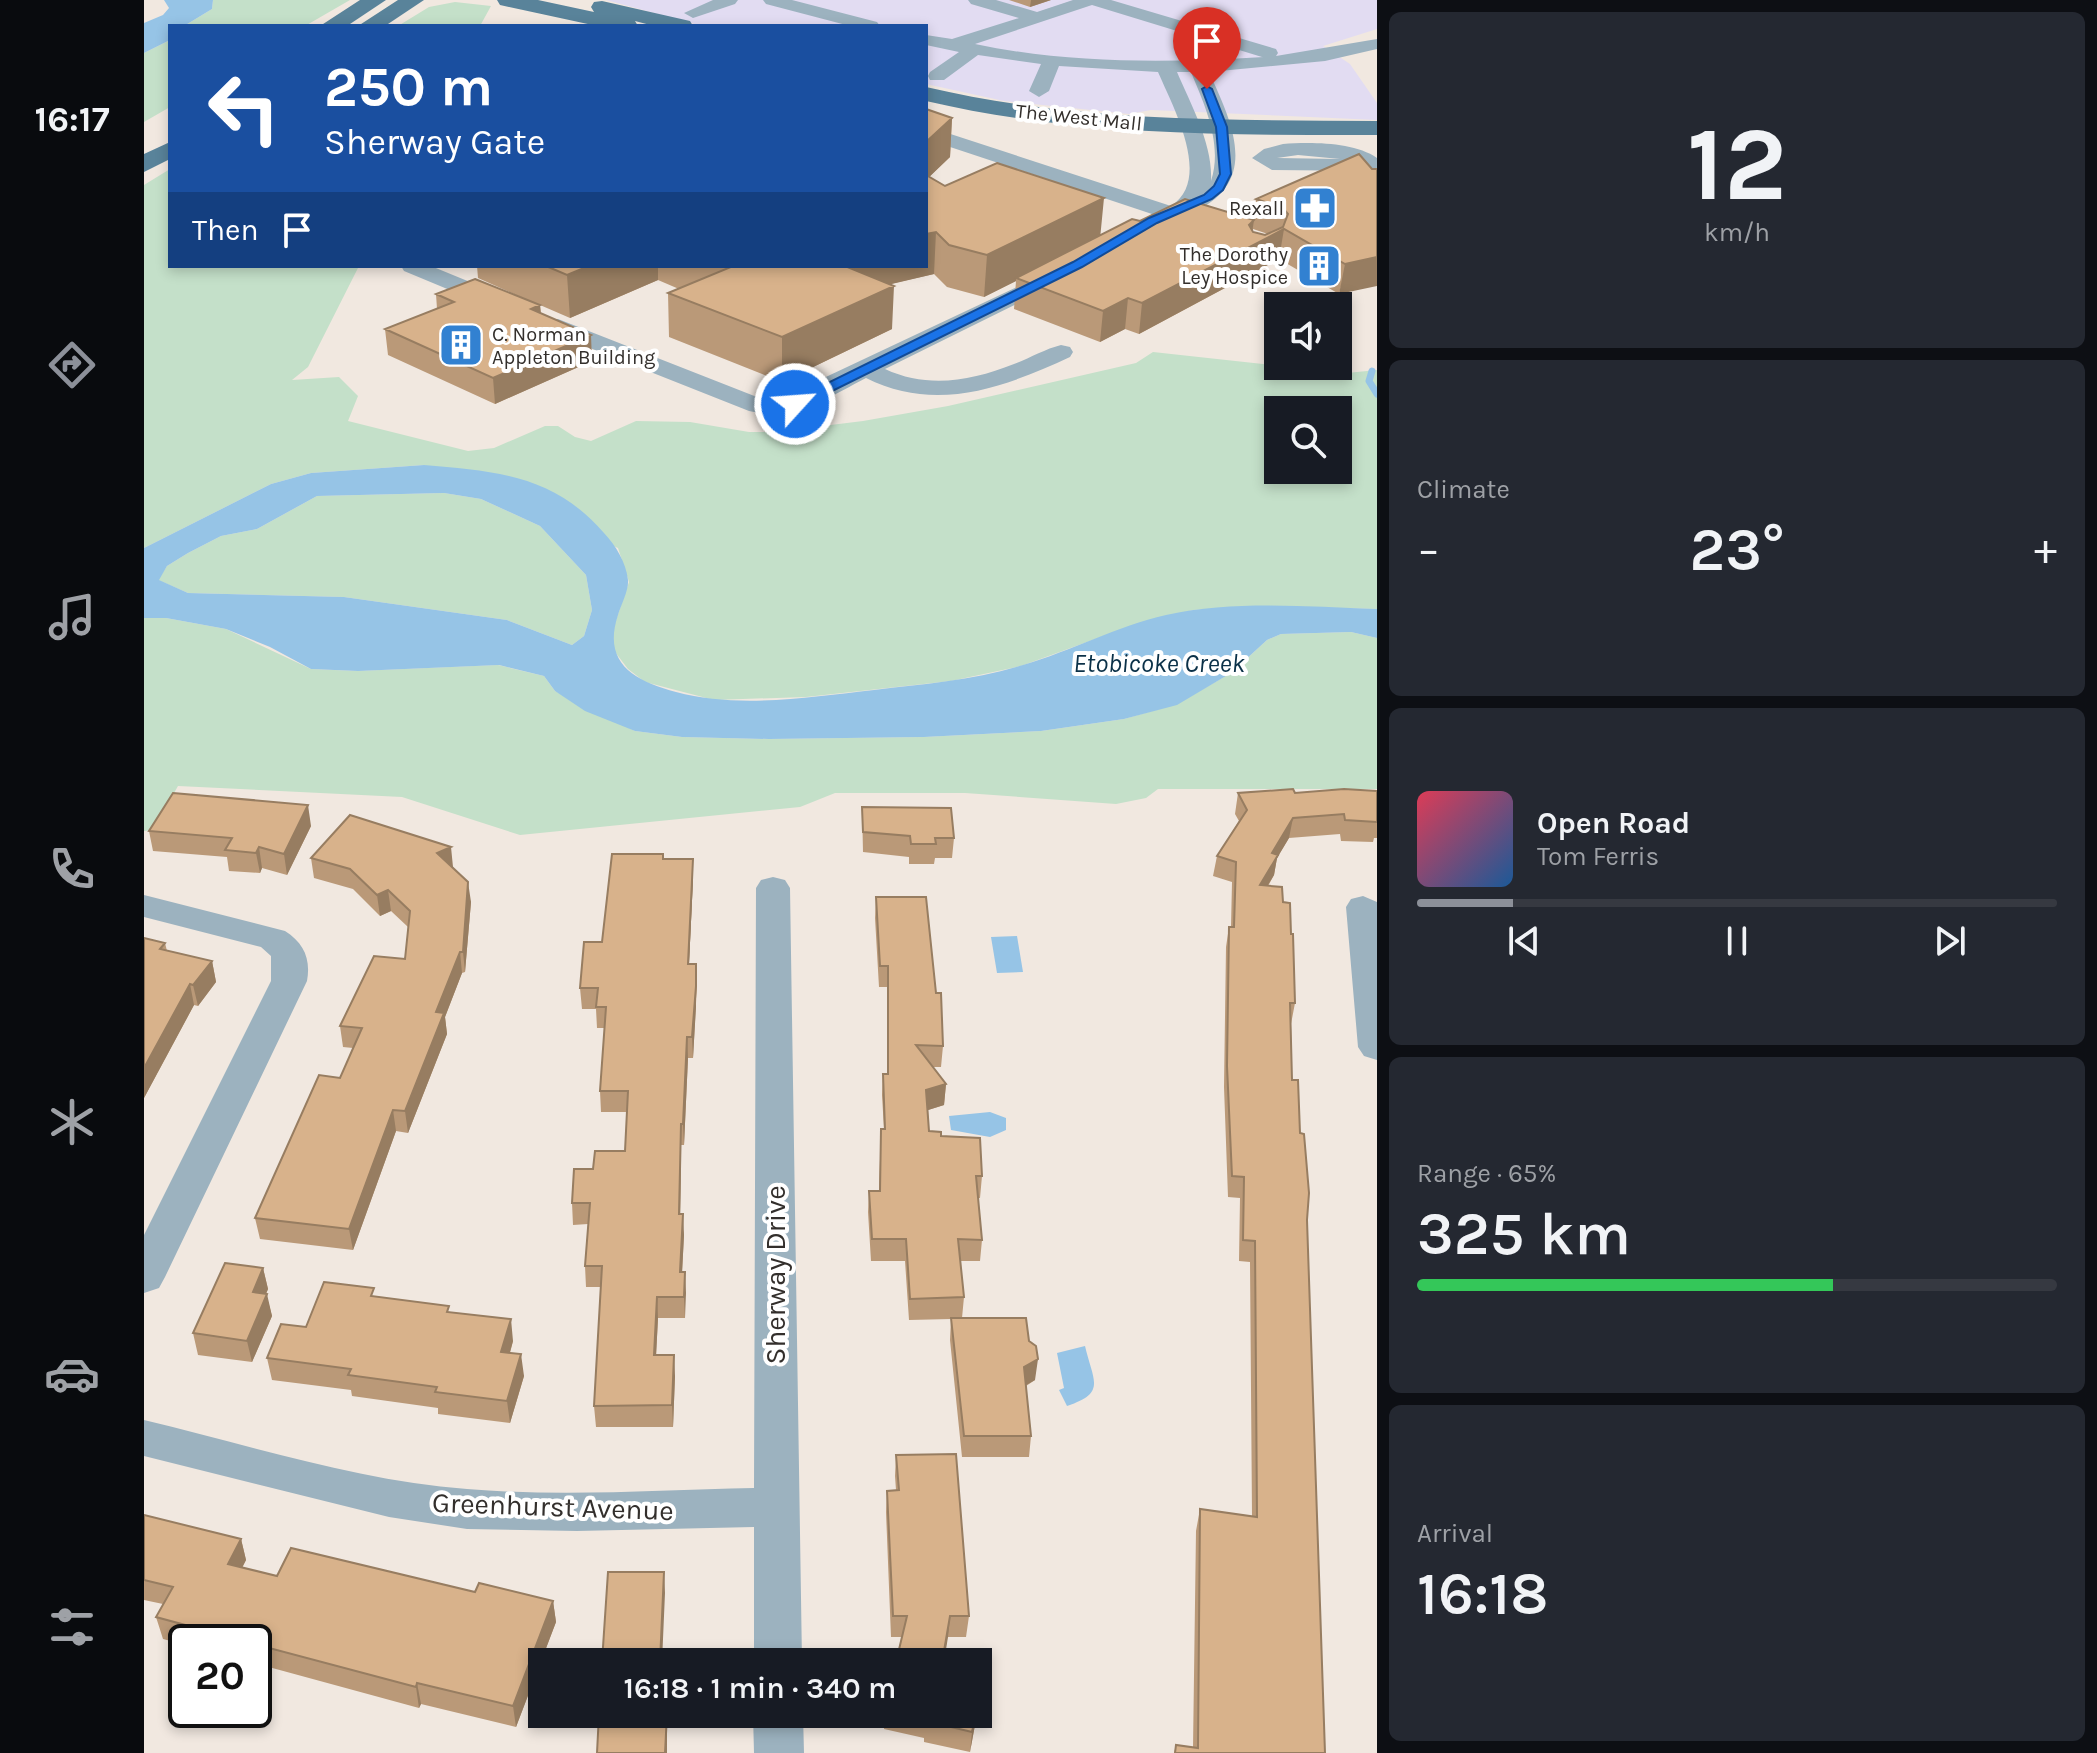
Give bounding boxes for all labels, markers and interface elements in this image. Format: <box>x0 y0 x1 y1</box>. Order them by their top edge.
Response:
pin <box>1173 7 1241 89</box>
icon: arrive <box>1185 19 1229 63</box>
text: 250 m <box>324 54 493 119</box>
icon: left <box>192 56 296 160</box>
text: 16:17 <box>34 98 110 140</box>
street label: The West Mall <box>1015 99 1143 136</box>
text: 12 <box>1687 104 1787 225</box>
text: Sherway Gate <box>324 121 545 163</box>
pharmacy icon: Rexall <box>1291 184 1339 232</box>
place label: Rexall <box>1229 197 1284 220</box>
icon: arrive <box>275 208 319 252</box>
text: Then <box>192 212 259 248</box>
text: km/h <box>1704 217 1770 248</box>
building icon: The Dorothy Ley Hospice <box>1295 242 1343 290</box>
place label: The Dorothy Ley Hospice <box>1180 243 1288 289</box>
map controls <box>1264 292 1352 484</box>
button: sound <box>1264 292 1352 380</box>
building icon: C. Norman Appleton Building <box>437 321 485 369</box>
place label: C. Norman Appleton Building <box>492 323 655 369</box>
icon: directions <box>44 337 100 393</box>
position arrow <box>753 362 837 446</box>
button: search <box>1264 396 1352 484</box>
text: Climate <box>1417 474 1510 505</box>
text: 23° <box>1689 515 1785 585</box>
text: − <box>1417 524 1440 575</box>
text: + <box>2034 524 2057 575</box>
icon: music <box>44 589 100 645</box>
water label: Etobicoke Creek <box>1073 648 1246 679</box>
text: Open Road <box>1537 805 1690 841</box>
icon: phone <box>44 841 100 897</box>
text: Tom Ferris <box>1537 841 1659 872</box>
icon: previous <box>1502 919 1546 963</box>
icon: pause <box>1715 919 1759 963</box>
icon: next <box>1928 919 1972 963</box>
icon: climate <box>44 1094 100 1150</box>
text: Range · 65% <box>1417 1158 1556 1189</box>
street label: Sherway Drive <box>759 1185 792 1365</box>
text: 325 km <box>1417 1199 1631 1269</box>
icon: car <box>44 1346 100 1402</box>
street label: Greenhurst Avenue <box>432 1486 674 1527</box>
text: Arrival <box>1417 1518 1493 1549</box>
text: 16:18 <box>1417 1559 1549 1629</box>
icon: filters <box>44 1599 100 1655</box>
speed limit sign: 20 <box>168 1624 272 1728</box>
text: 16:18 · 1 min · 340 m <box>624 1670 896 1706</box>

